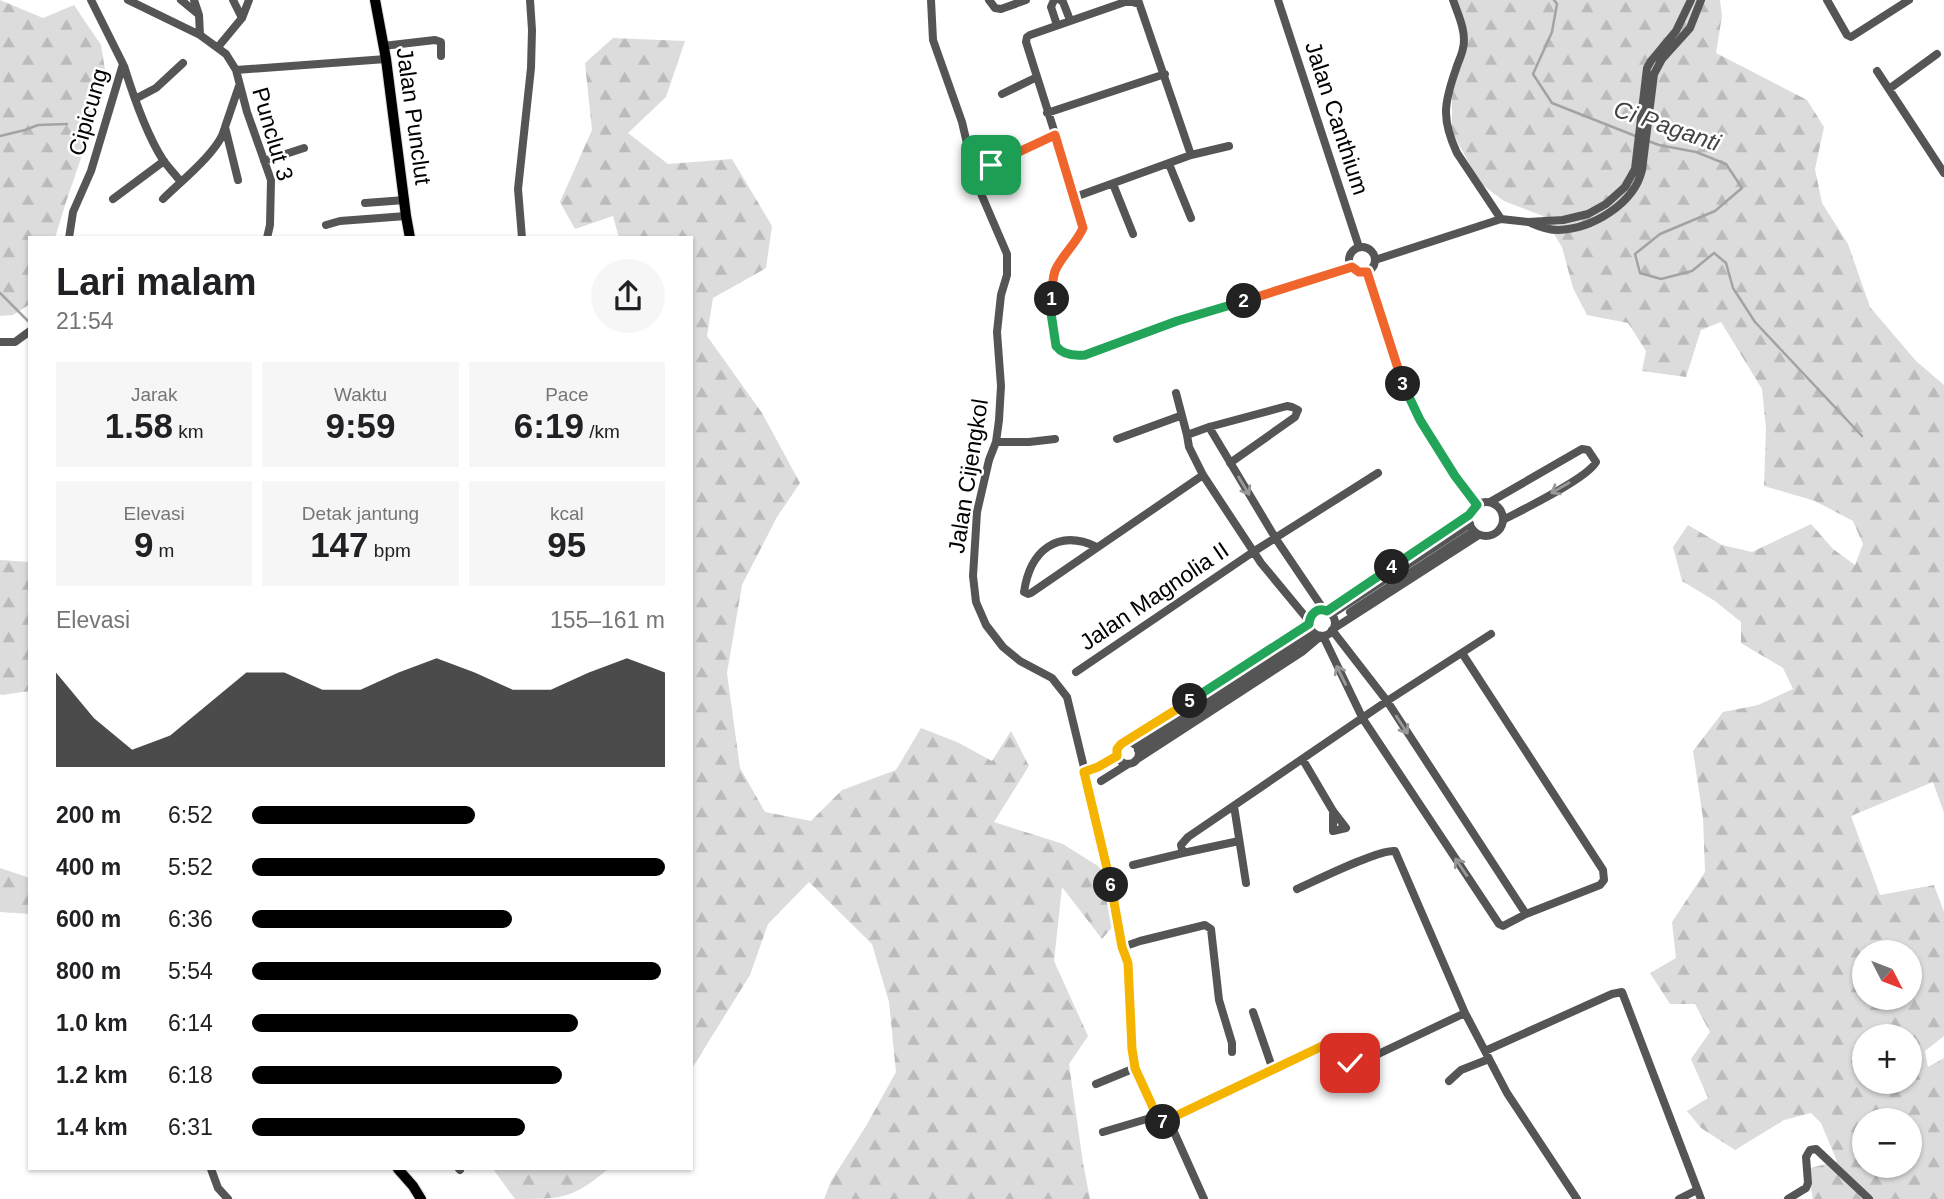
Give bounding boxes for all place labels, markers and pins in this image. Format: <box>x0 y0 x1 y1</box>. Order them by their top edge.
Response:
pin <box>961 135 1021 195</box>
pin: 1 <box>1034 282 1070 316</box>
pin: 2 <box>1226 284 1262 318</box>
pin: 3 <box>1386 366 1420 402</box>
pin: 4 <box>1374 550 1410 584</box>
pin: 5 <box>1172 684 1208 718</box>
pin: 6 <box>1094 868 1128 903</box>
pin <box>1320 1033 1380 1093</box>
pin: 7 <box>1146 1104 1180 1140</box>

